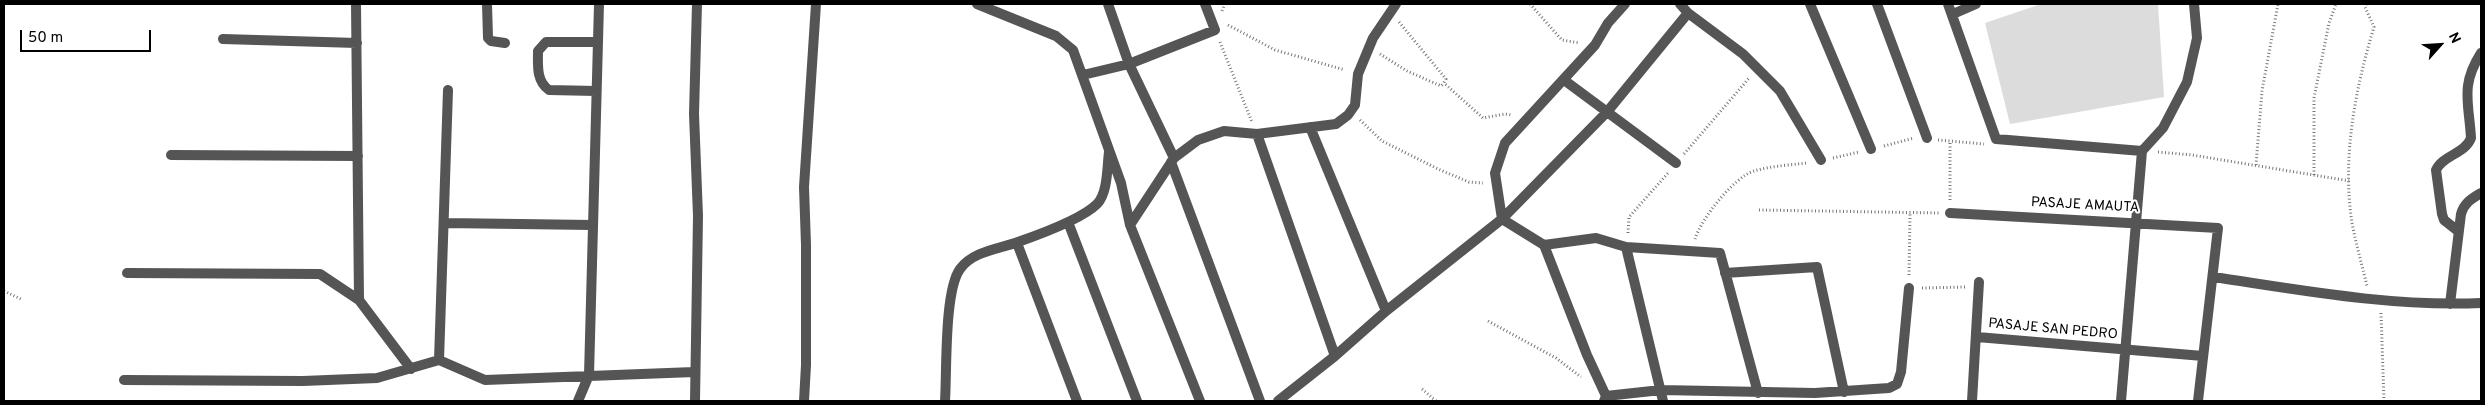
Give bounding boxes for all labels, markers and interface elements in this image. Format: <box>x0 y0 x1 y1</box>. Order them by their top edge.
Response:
scale bar <box>22 20 154 52</box>
north arrow <box>2415 20 2465 70</box>
text: 50 m <box>28 29 63 48</box>
text: N <box>2444 30 2464 46</box>
street label: PASAJE AMAUTA <box>2030 195 2140 217</box>
street label: PASAJE SAN PEDRO <box>1988 316 2118 344</box>

